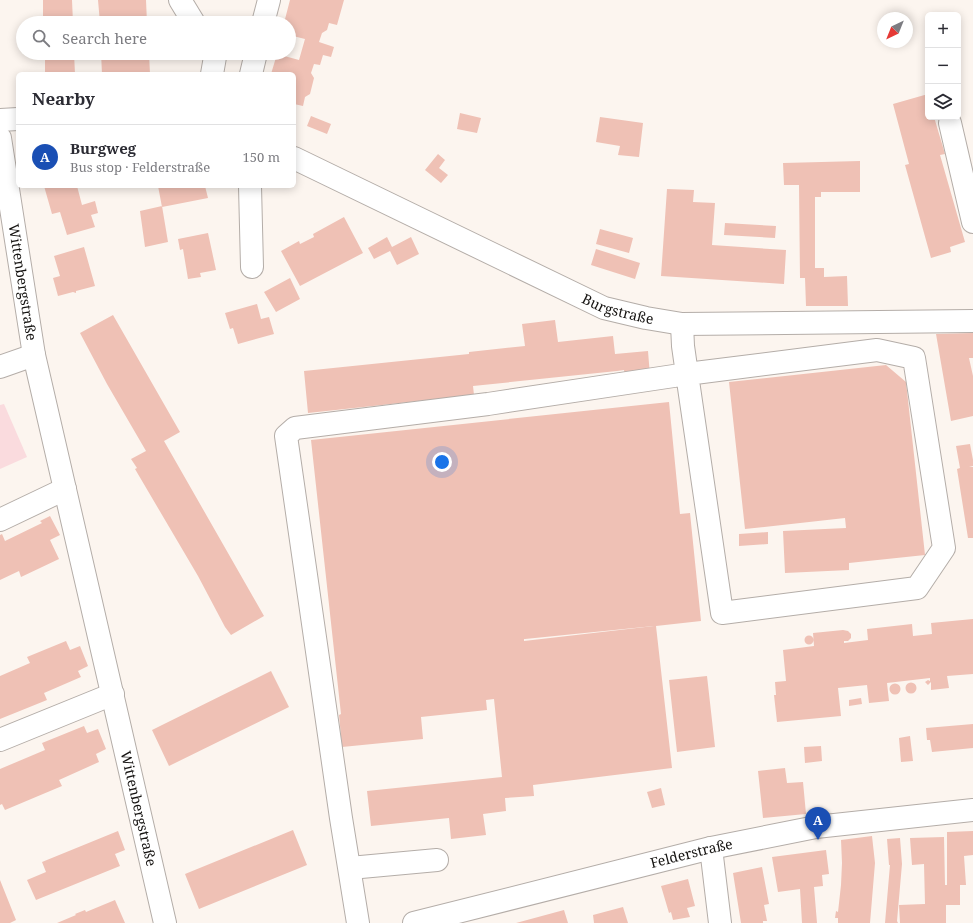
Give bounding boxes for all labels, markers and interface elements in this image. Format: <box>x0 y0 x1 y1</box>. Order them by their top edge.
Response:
north arrow <box>877 12 913 48</box>
map controls <box>925 12 961 120</box>
button: + <box>925 12 961 48</box>
search box <box>16 16 296 60</box>
icon: search <box>30 27 52 49</box>
text: Search here <box>62 28 147 48</box>
button: − <box>925 48 961 84</box>
button: layers <box>925 84 961 120</box>
text: Nearby <box>32 87 95 110</box>
text: Burgweg <box>70 138 136 158</box>
text: A <box>40 148 50 166</box>
text: 150 m <box>243 148 280 166</box>
text: Bus stop · Felderstraße <box>70 158 210 176</box>
street label: Wittenbergstraße <box>5 222 42 342</box>
street label: Burgstraße <box>579 289 655 328</box>
your location <box>432 452 452 472</box>
street label: Wittenbergstraße <box>117 749 162 868</box>
pin: A <box>805 807 831 840</box>
street label: Felderstraße <box>648 834 734 872</box>

